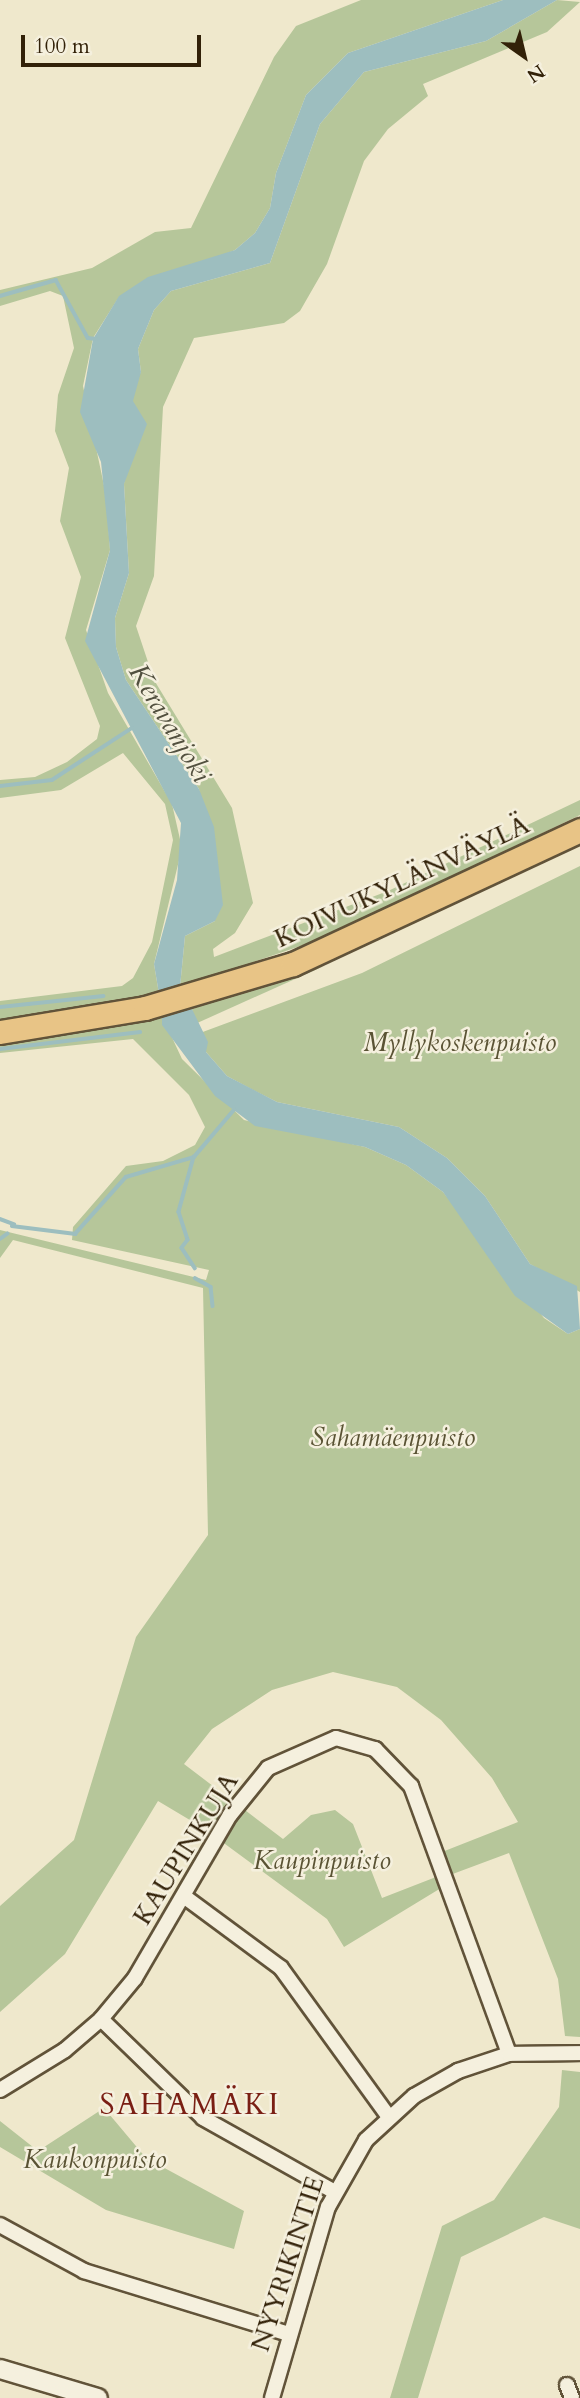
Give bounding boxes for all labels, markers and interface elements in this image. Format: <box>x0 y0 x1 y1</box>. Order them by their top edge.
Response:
scale bar <box>24 21 205 65</box>
north arrow <box>489 21 559 91</box>
text: 100 m <box>34 32 90 61</box>
text: N <box>522 58 550 89</box>
water label: Keravanjoki <box>121 658 219 788</box>
street label: KOIVUKYLÄNVÄYLÄ <box>270 809 534 955</box>
park label: Myllykoskenpuisto <box>364 1027 556 1059</box>
park label: Sahamäenpuisto <box>311 1422 475 1454</box>
street label: KAUPINKUJA <box>127 1767 245 1931</box>
park label: Kaupinpuisto <box>253 1845 391 1877</box>
district label: SAHAMÄKI <box>101 2087 279 2123</box>
park label: Kaukonpuisto <box>23 2144 167 2176</box>
street label: NYYRIKINTIE <box>245 2173 331 2355</box>

